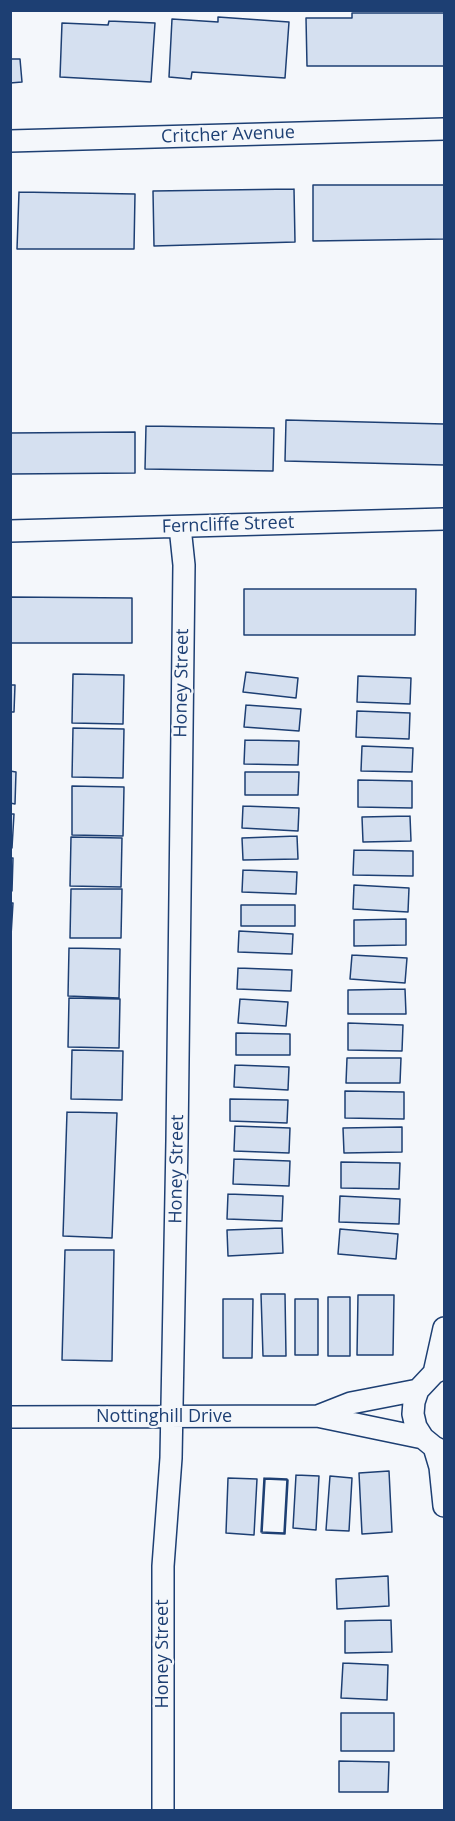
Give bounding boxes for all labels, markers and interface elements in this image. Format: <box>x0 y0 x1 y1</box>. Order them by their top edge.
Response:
street label: Critcher Avenue <box>161 122 295 148</box>
street label: Ferncliffe Street <box>161 512 295 538</box>
street label: Honey Street <box>170 628 194 738</box>
street label: Honey Street <box>165 1114 189 1224</box>
street label: Nottinghill Drive <box>96 1406 232 1428</box>
street label: Honey Street <box>152 1599 174 1709</box>

